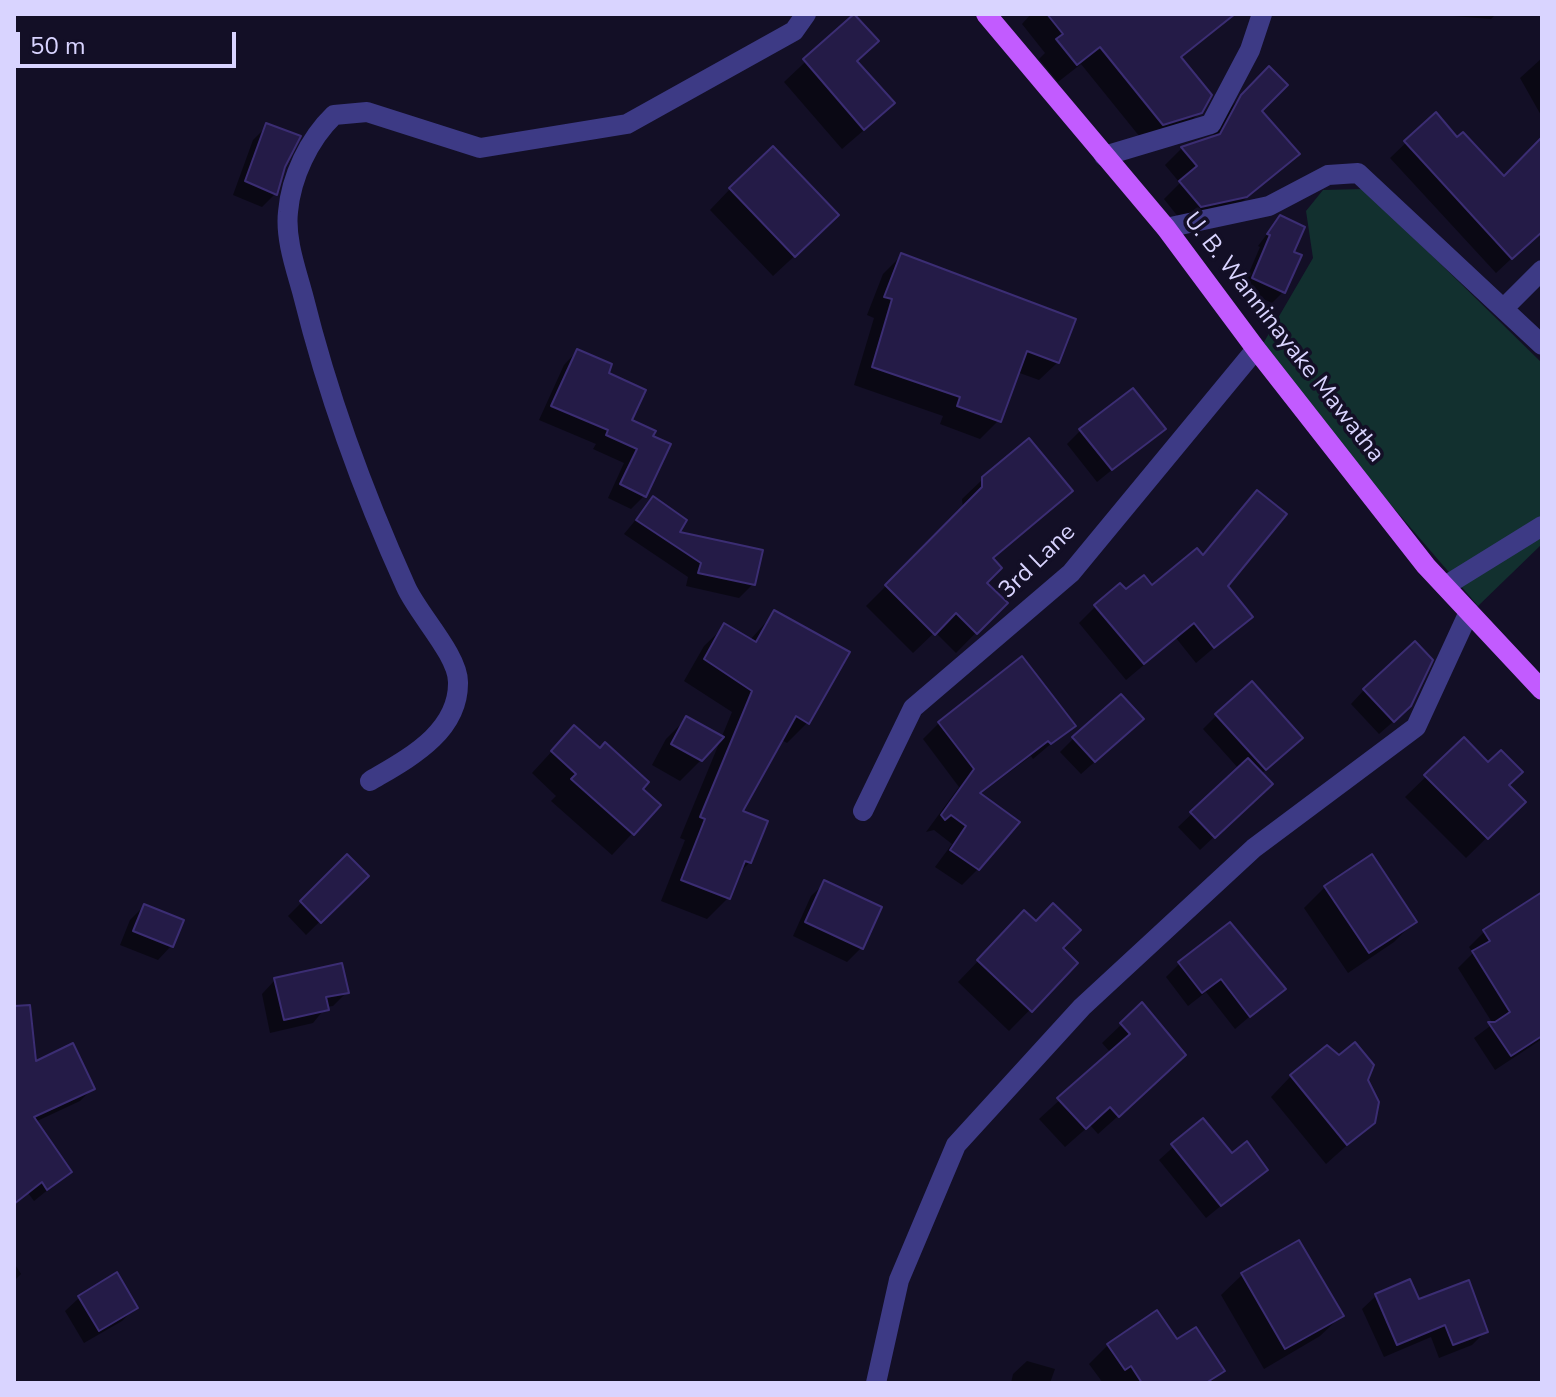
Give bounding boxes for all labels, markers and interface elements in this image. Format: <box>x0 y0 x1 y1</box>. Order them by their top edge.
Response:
scale bar <box>20 16 240 66</box>
text: 50 m <box>30 30 86 62</box>
street label: U. B. Wanninayake Mawatha <box>1177 207 1389 469</box>
street label: 3rd Lane <box>994 519 1082 605</box>

